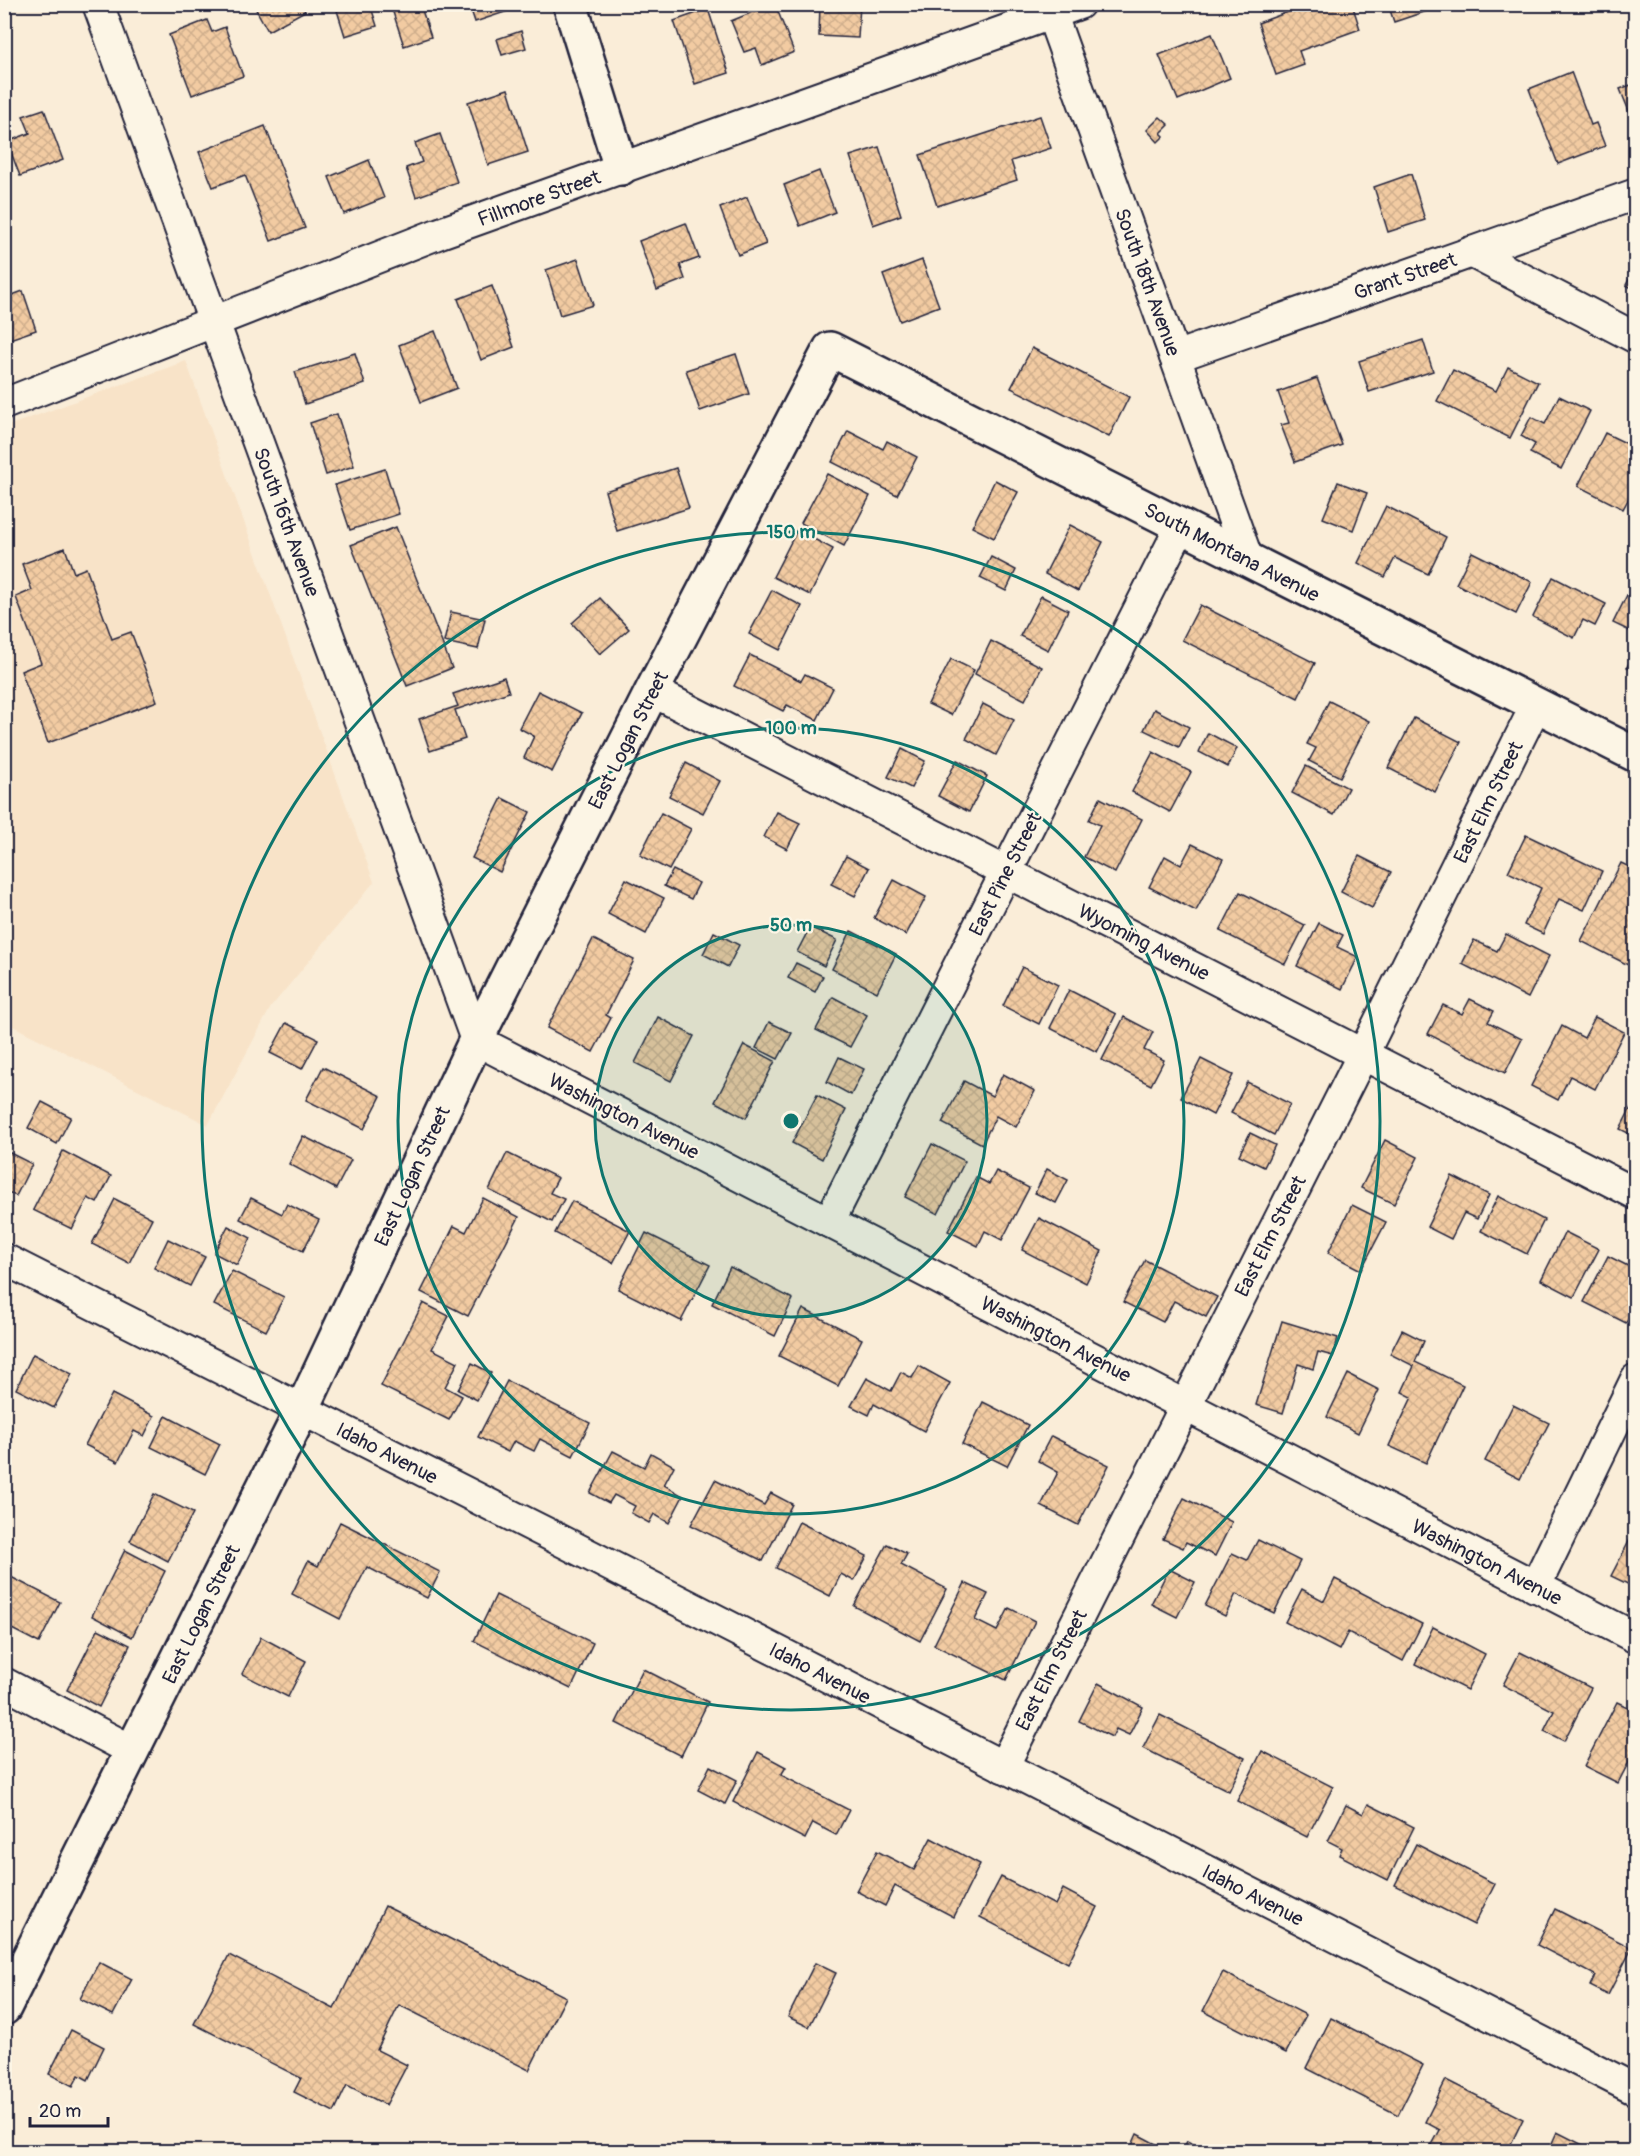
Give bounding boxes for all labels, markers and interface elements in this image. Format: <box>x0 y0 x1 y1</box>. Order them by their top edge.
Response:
street label: Fillmore Street <box>474 164 605 232</box>
street label: South 18th Avenue <box>1109 205 1186 360</box>
street label: Grant Street <box>1351 247 1461 306</box>
street label: South 16th Avenue <box>248 444 325 600</box>
street label: South Montana Avenue <box>1140 497 1324 608</box>
text: 150 m <box>767 521 816 544</box>
street label: East Logan Street <box>583 666 674 814</box>
text: 100 m <box>765 717 817 740</box>
street label: East Elm Street <box>1448 736 1529 867</box>
street label: East Pine Street <box>964 807 1048 940</box>
street label: Wyoming Avenue <box>1074 899 1214 986</box>
text: 50 m <box>770 914 812 937</box>
street label: Washington Avenue <box>544 1068 703 1165</box>
street label: East Logan Street <box>369 1101 456 1250</box>
centre of rings <box>781 1111 801 1131</box>
street label: East Elm Street <box>1229 1171 1312 1301</box>
street label: Washington Avenue <box>976 1291 1135 1388</box>
street label: Idaho Avenue <box>332 1417 442 1490</box>
street label: Washington Avenue <box>1407 1514 1566 1611</box>
street label: East Logan Street <box>157 1540 246 1688</box>
street label: East Elm Street <box>1010 1605 1093 1735</box>
street label: Idaho Avenue <box>765 1637 875 1710</box>
street label: Idaho Avenue <box>1198 1859 1308 1932</box>
scale bar <box>30 2090 108 2128</box>
text: 20 m <box>39 2100 81 2123</box>

